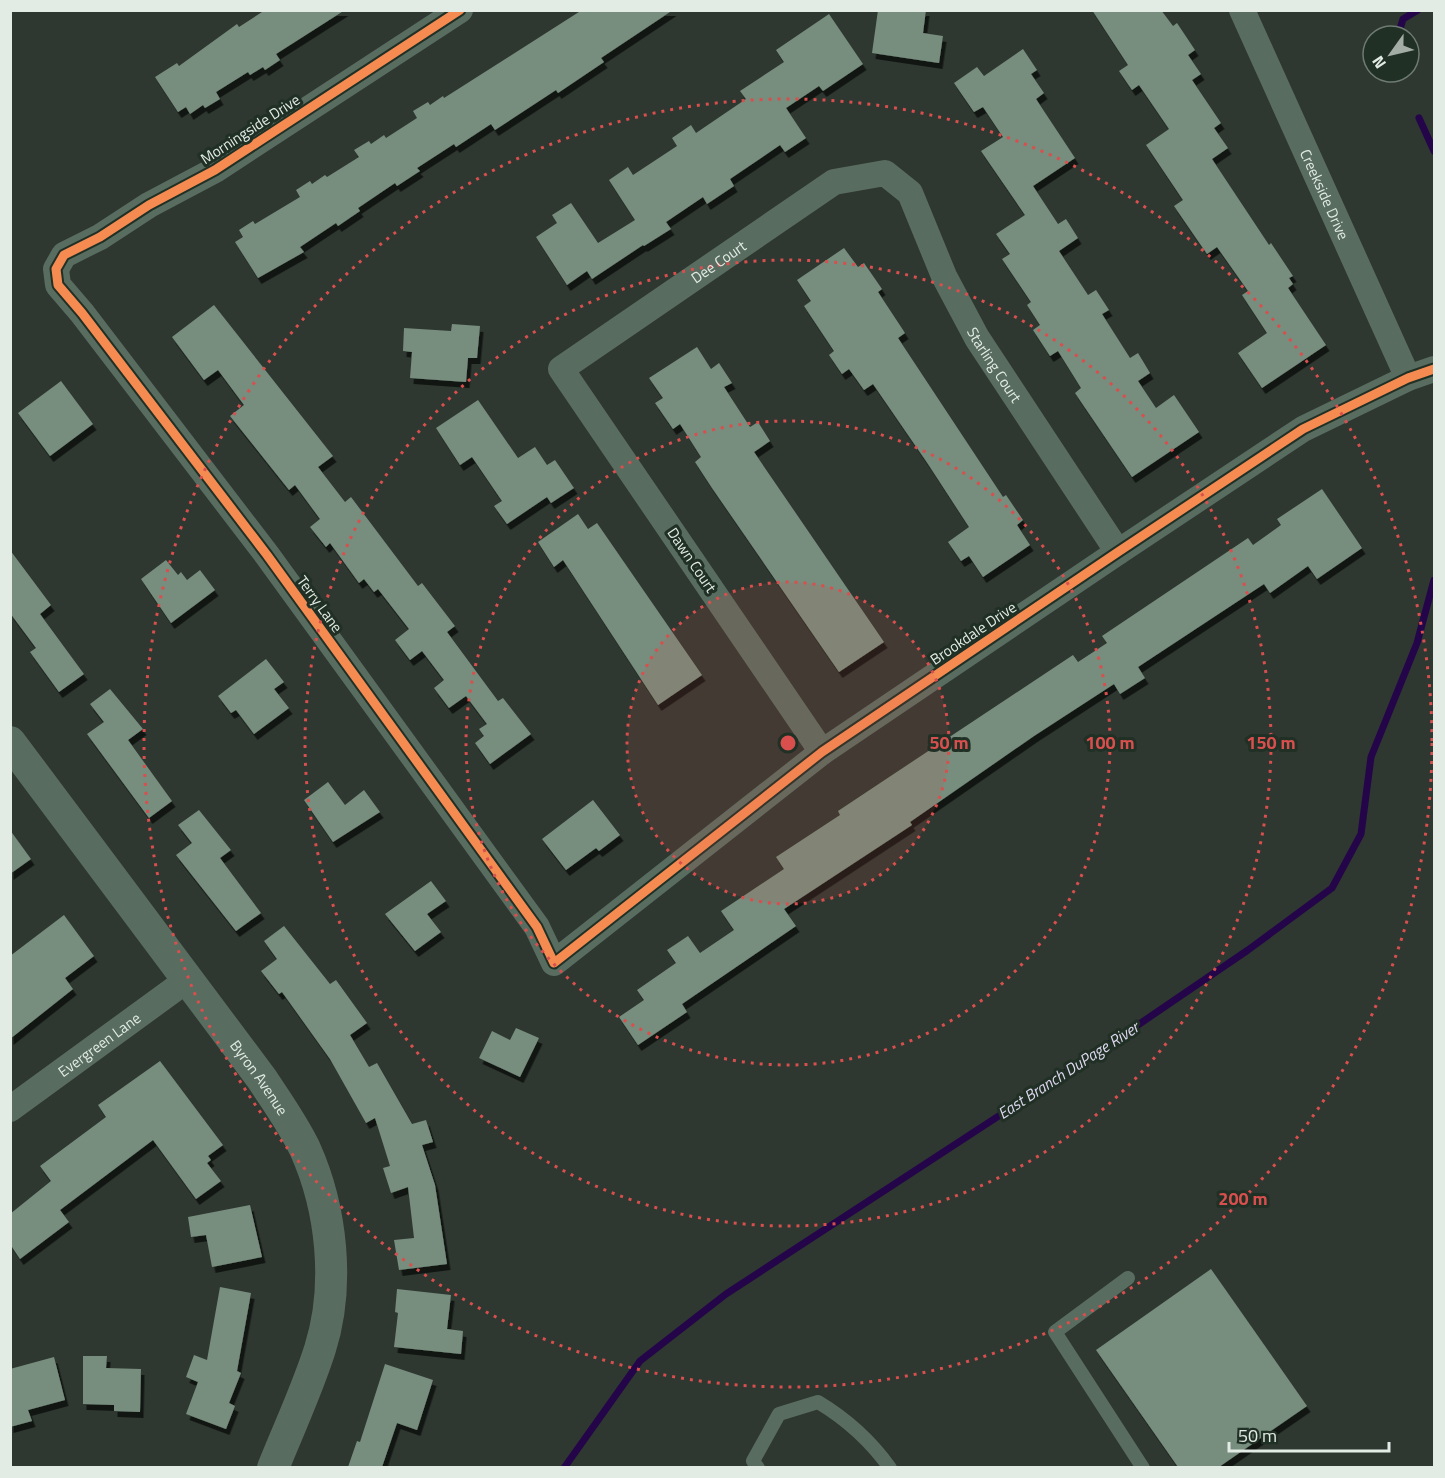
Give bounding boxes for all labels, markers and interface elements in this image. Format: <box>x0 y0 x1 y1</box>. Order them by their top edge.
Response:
north arrow <box>1361 24 1421 84</box>
text: N <box>1366 51 1392 74</box>
street label: Morningside Drive <box>196 88 304 170</box>
street label: Creekside Drive <box>1295 145 1356 243</box>
street label: Dee Court <box>686 234 751 288</box>
street label: Starling Court <box>962 323 1028 408</box>
street label: Dawn Court <box>662 523 723 598</box>
street label: Terry Lane <box>291 571 349 637</box>
street label: Brookdale Drive <box>925 596 1021 670</box>
text: 50 m <box>929 729 969 756</box>
text: 100 m <box>1085 729 1135 756</box>
text: 150 m <box>1246 729 1296 756</box>
centre of rings <box>778 733 798 753</box>
street label: Evergreen Lane <box>53 1006 145 1082</box>
water label: East Branch DuPage River <box>993 1014 1145 1125</box>
street label: Byron Avenue <box>225 1035 294 1120</box>
text: 200 m <box>1218 1185 1268 1212</box>
scale bar <box>1229 1415 1390 1453</box>
text: 50 m <box>1238 1422 1277 1449</box>

